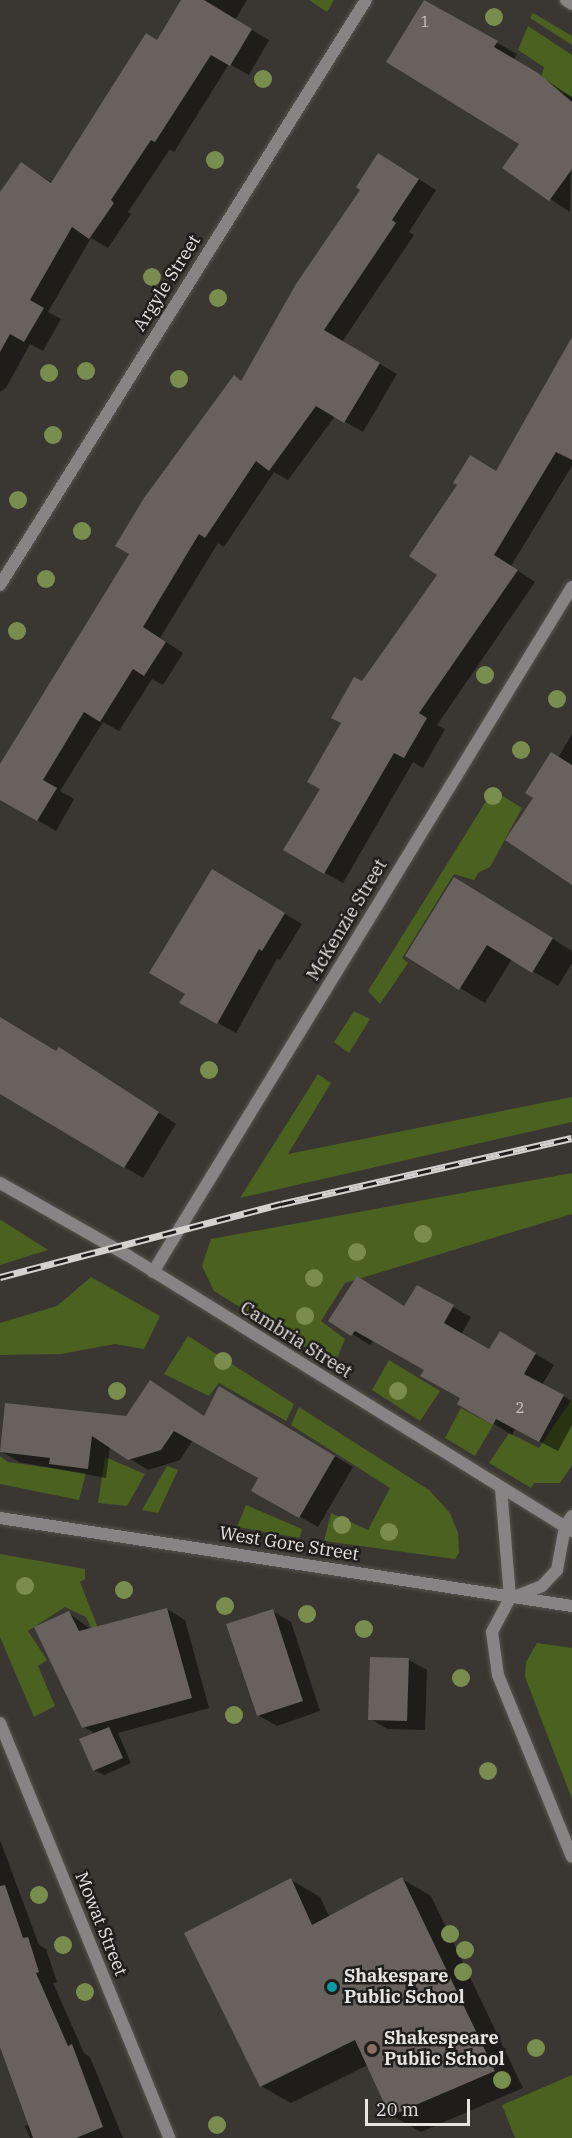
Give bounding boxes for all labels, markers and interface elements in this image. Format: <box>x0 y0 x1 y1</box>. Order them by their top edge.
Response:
house number: 1 <box>421 13 429 31</box>
street label: Argyle Street <box>129 231 205 335</box>
street label: McKenzie Street <box>302 855 392 985</box>
street label: Cambria Street <box>236 1297 356 1383</box>
house number: 2 <box>516 1399 524 1417</box>
street label: West Gore Street <box>218 1522 360 1566</box>
street label: Mowat Street <box>70 1869 132 1979</box>
place label: Shakespare Public School <box>344 1966 465 2008</box>
marker: Shakespare Public School <box>325 1980 339 1994</box>
place label: Shakespeare Public School <box>384 2028 505 2070</box>
marker: Shakespeare Public School <box>365 2042 379 2056</box>
scale bar <box>368 2087 473 2125</box>
text: 20 m <box>376 2098 419 2121</box>

